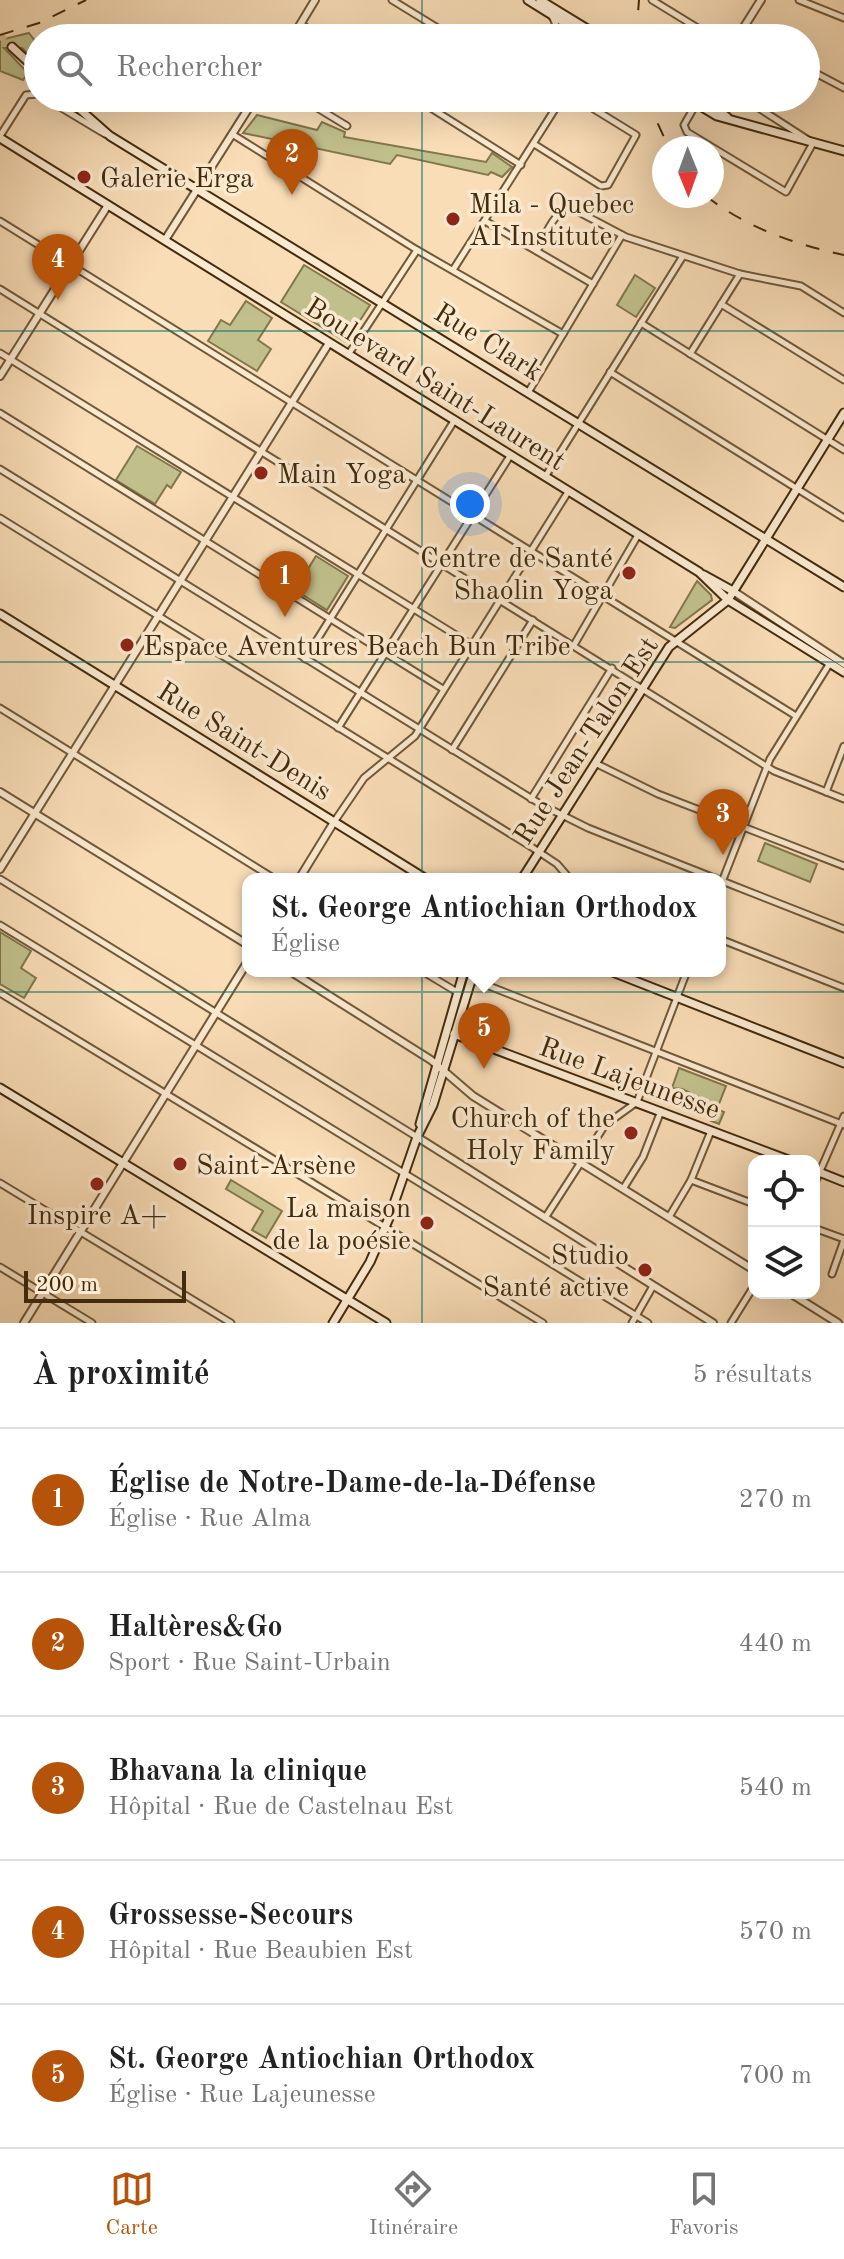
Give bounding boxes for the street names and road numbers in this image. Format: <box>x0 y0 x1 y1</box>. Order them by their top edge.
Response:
street label: Boulevard Saint-Laurent <box>299 294 570 477</box>
street label: Rue Clark <box>428 299 547 388</box>
street label: Rue Jean-Talon Est <box>510 633 665 850</box>
street label: Rue Saint-Denis <box>151 678 335 807</box>
street label: Rue Lajeunesse <box>535 1034 723 1126</box>

